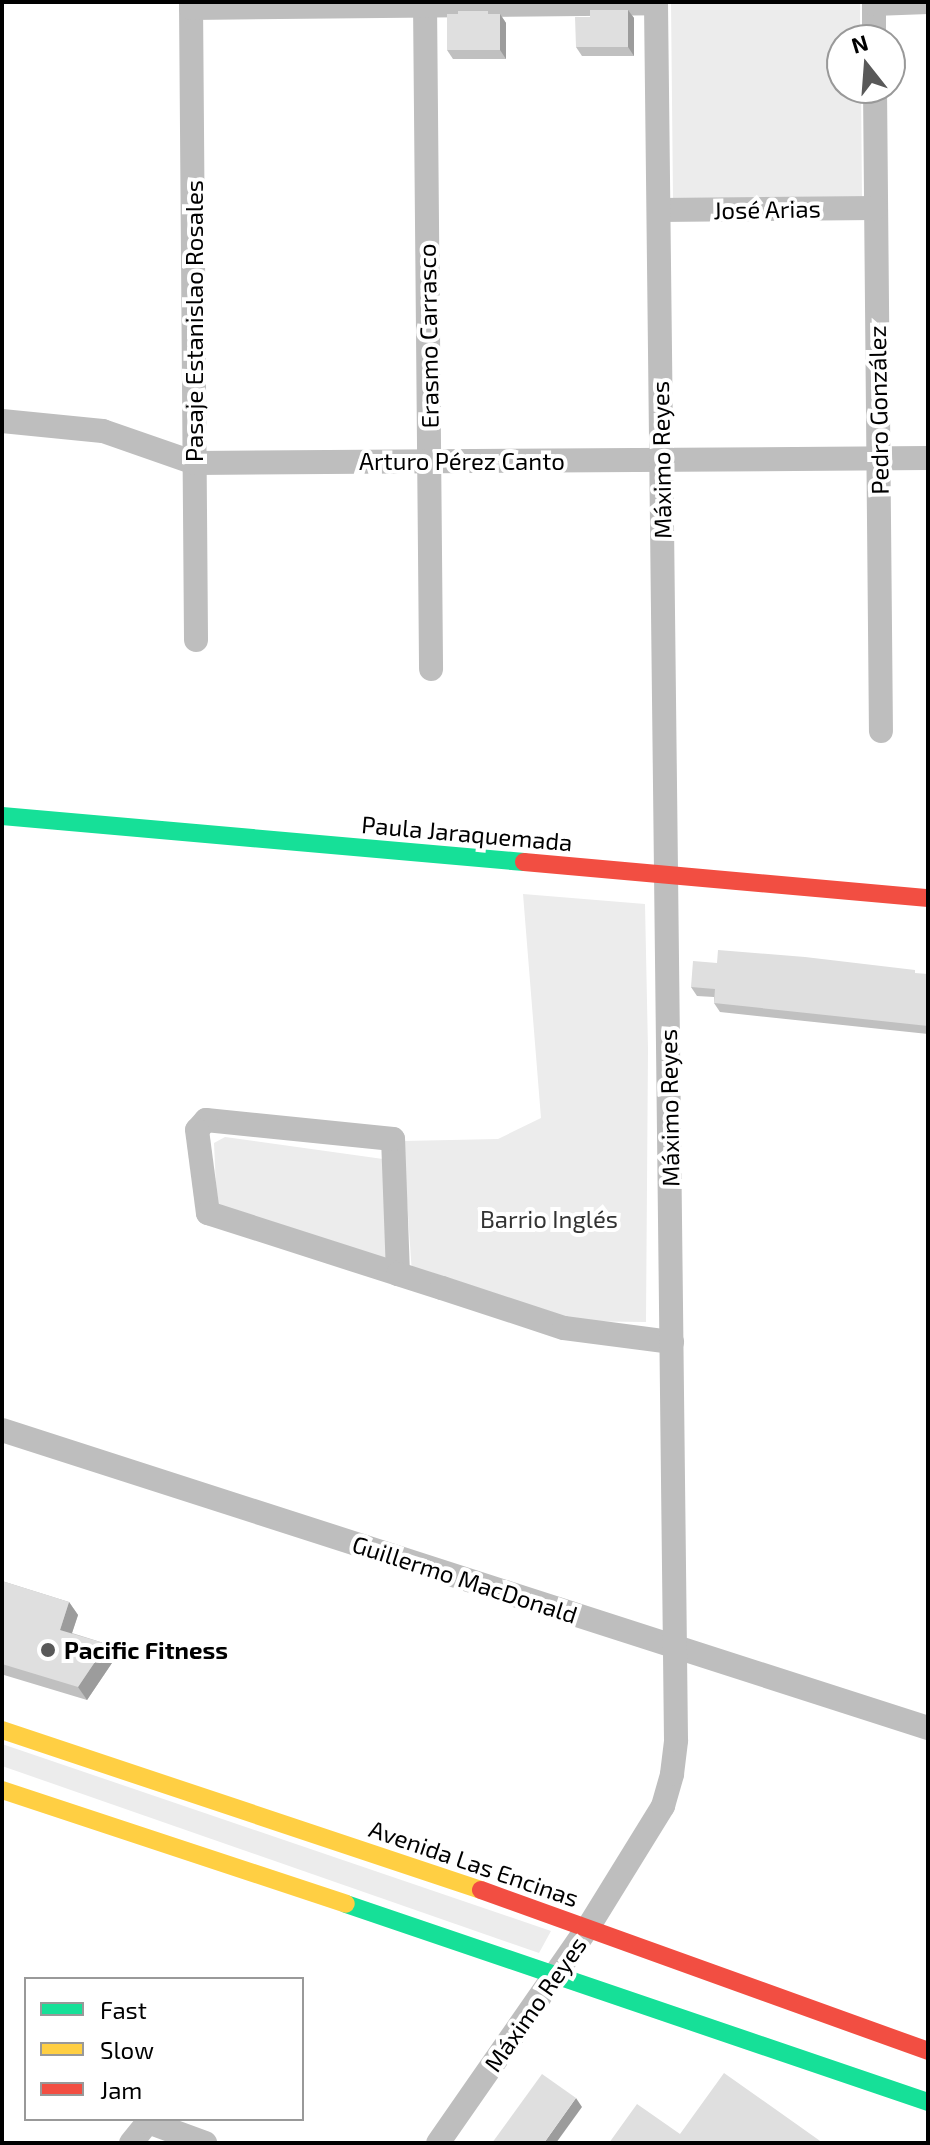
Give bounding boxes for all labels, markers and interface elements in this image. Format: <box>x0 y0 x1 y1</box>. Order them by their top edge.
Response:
north arrow <box>826 24 906 104</box>
text: N <box>848 28 871 58</box>
street label: Pasaje Estanislao Rosales <box>180 180 208 462</box>
street label: José Arias <box>713 194 821 224</box>
street label: Erasmo Carrasco <box>412 243 444 429</box>
street label: Pedro González <box>862 325 894 495</box>
street label: Máximo Reyes <box>645 381 677 539</box>
street label: Arturo Pérez Canto <box>359 447 565 475</box>
street label: Paula Jaraquemada <box>360 809 574 857</box>
street label: Máximo Reyes <box>653 1029 685 1187</box>
park label: Barrio Inglés <box>480 1205 618 1233</box>
street label: Guillermo MacDonald <box>349 1529 581 1629</box>
place label: Pacific Fitness <box>64 1636 228 1664</box>
marker: Pacific Fitness <box>39 1641 57 1659</box>
street label: Avenida Las Encinas <box>366 1814 582 1912</box>
street label: Máximo Reyes <box>478 1931 592 2077</box>
legend <box>24 1977 304 2121</box>
text: Fast <box>100 1995 147 2024</box>
text: Slow <box>100 2035 154 2064</box>
text: Jam <box>100 2075 142 2104</box>

